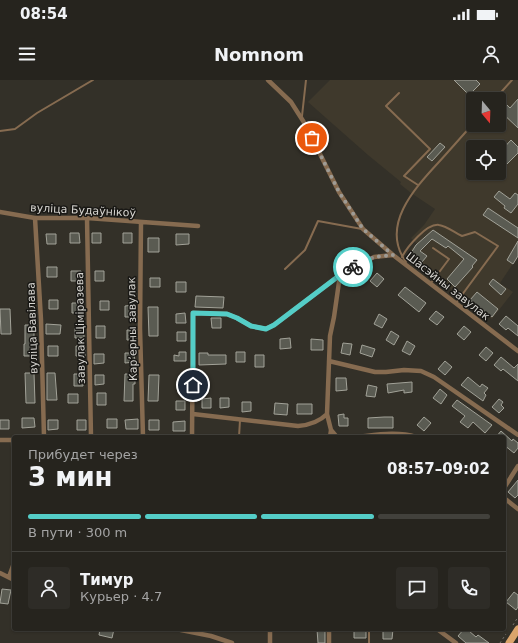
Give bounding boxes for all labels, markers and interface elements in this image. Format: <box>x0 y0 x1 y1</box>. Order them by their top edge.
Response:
text: 08:54 <box>20 5 68 23</box>
icon: menu <box>16 43 38 65</box>
icon: person <box>480 43 502 65</box>
text: Nomnom <box>214 44 304 65</box>
north arrow <box>466 92 506 132</box>
map controls <box>466 92 506 180</box>
pin <box>295 121 329 155</box>
icon: bag <box>301 127 323 149</box>
button: locate <box>466 140 506 180</box>
street label: вуліца Будаўнікоў <box>30 201 137 220</box>
courier <box>333 247 373 287</box>
street label: Шасэйны завулак <box>403 250 493 323</box>
icon: bike <box>342 256 364 278</box>
street label: завулак Ціміразева <box>73 272 88 384</box>
street label: Карʼерны завулак <box>125 276 140 381</box>
street label: вуліца Вавілава <box>24 282 41 374</box>
pin <box>176 368 210 402</box>
icon: home <box>182 374 204 396</box>
text: Прибудет через <box>28 447 138 462</box>
text: 08:57–09:02 <box>387 460 490 478</box>
text: 3 мин <box>28 462 113 492</box>
text: В пути · 300 m <box>28 525 127 540</box>
button: person <box>28 567 70 609</box>
button: chat <box>396 567 438 609</box>
button: phone <box>448 567 490 609</box>
text: Тимур <box>80 571 134 589</box>
text: Курьер · 4.7 <box>80 589 162 604</box>

